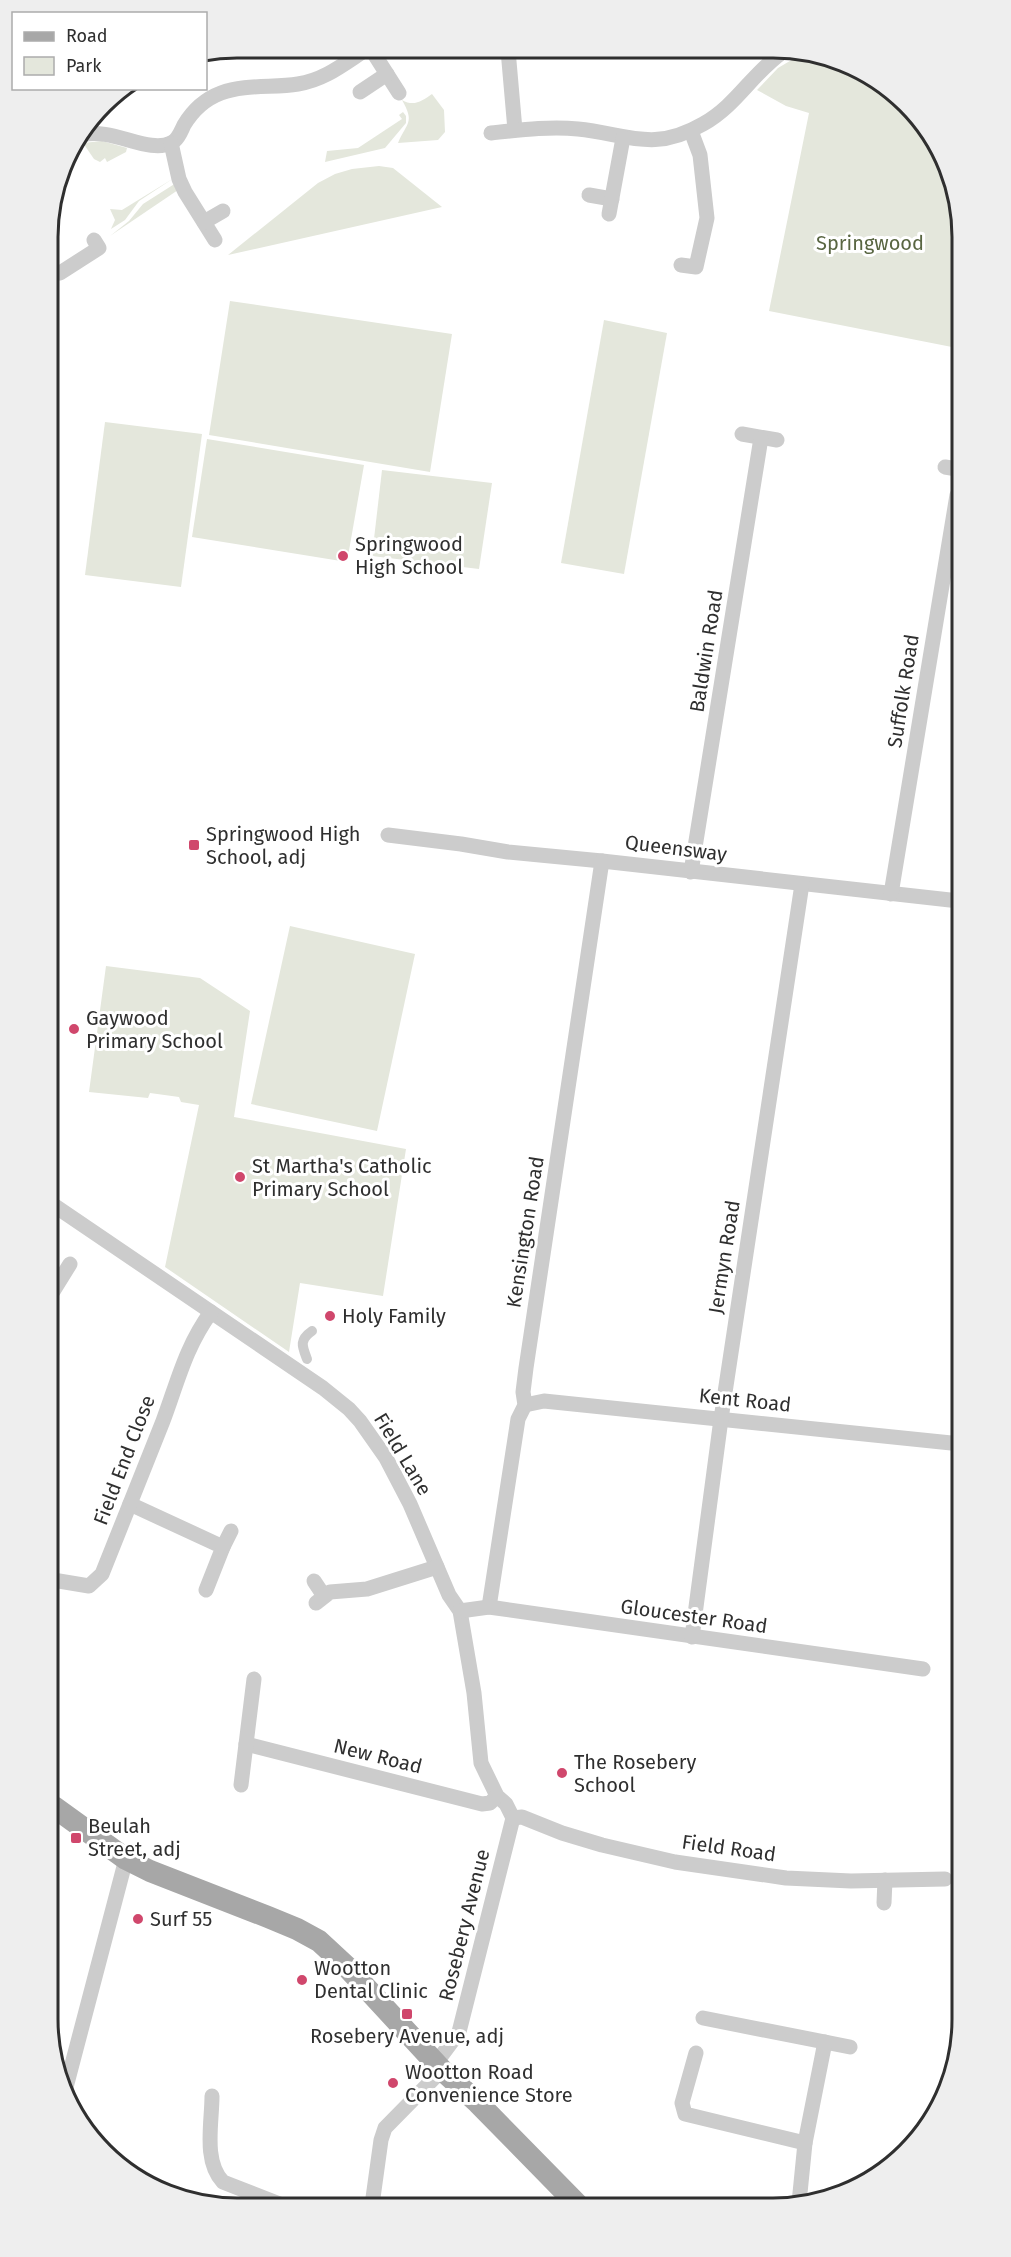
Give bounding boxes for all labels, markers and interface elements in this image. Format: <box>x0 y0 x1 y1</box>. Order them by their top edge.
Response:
legend <box>12 12 207 90</box>
text: Road <box>66 25 108 47</box>
text: Park <box>66 55 102 77</box>
park label: Springwood <box>816 231 924 255</box>
place label: Springwood High School <box>355 532 463 579</box>
marker: Springwood High School <box>336 549 350 563</box>
street label: Baldwin Road <box>684 588 728 714</box>
street label: Suffolk Road <box>882 632 924 750</box>
place label: Springwood High School, adj <box>206 822 361 869</box>
street label: Queensway <box>624 830 729 866</box>
marker: Springwood High School, adj <box>187 838 201 852</box>
place label: Gaywood Primary School <box>86 1006 223 1053</box>
marker: Gaywood Primary School <box>67 1022 81 1036</box>
place label: St Martha's Catholic Primary School <box>252 1154 432 1201</box>
street label: Kensington Road <box>501 1155 549 1309</box>
marker: St Martha's Catholic Primary School <box>233 1170 247 1184</box>
street label: Jermyn Road <box>703 1198 745 1316</box>
place label: Holy Family <box>342 1304 446 1328</box>
marker: Holy Family <box>323 1309 337 1323</box>
street label: Kent Road <box>698 1383 792 1417</box>
street label: Field End Close <box>88 1392 160 1528</box>
street label: Field Lane <box>369 1408 437 1500</box>
street label: Gloucester Road <box>619 1594 769 1638</box>
street label: New Road <box>331 1733 425 1779</box>
place label: The Rosebery School <box>574 1750 696 1797</box>
marker: The Rosebery School <box>555 1766 569 1780</box>
place label: Beulah Street, adj <box>88 1814 181 1861</box>
street label: Field Road <box>680 1830 778 1866</box>
marker: Beulah Street, adj <box>69 1831 83 1845</box>
street label: Rosebery Avenue <box>434 1847 494 2003</box>
place label: Surf 55 <box>150 1907 212 1931</box>
marker: Surf 55 <box>131 1912 145 1926</box>
place label: Wootton Dental Clinic <box>314 1956 428 2003</box>
marker: Wootton Dental Clinic <box>295 1973 309 1987</box>
marker: Rosebery Avenue, adj <box>400 2007 414 2021</box>
place label: Rosebery Avenue, adj <box>310 2024 504 2048</box>
place label: Wootton Road Convenience Store <box>405 2060 573 2107</box>
marker: Wootton Road Convenience Store <box>386 2076 400 2090</box>

